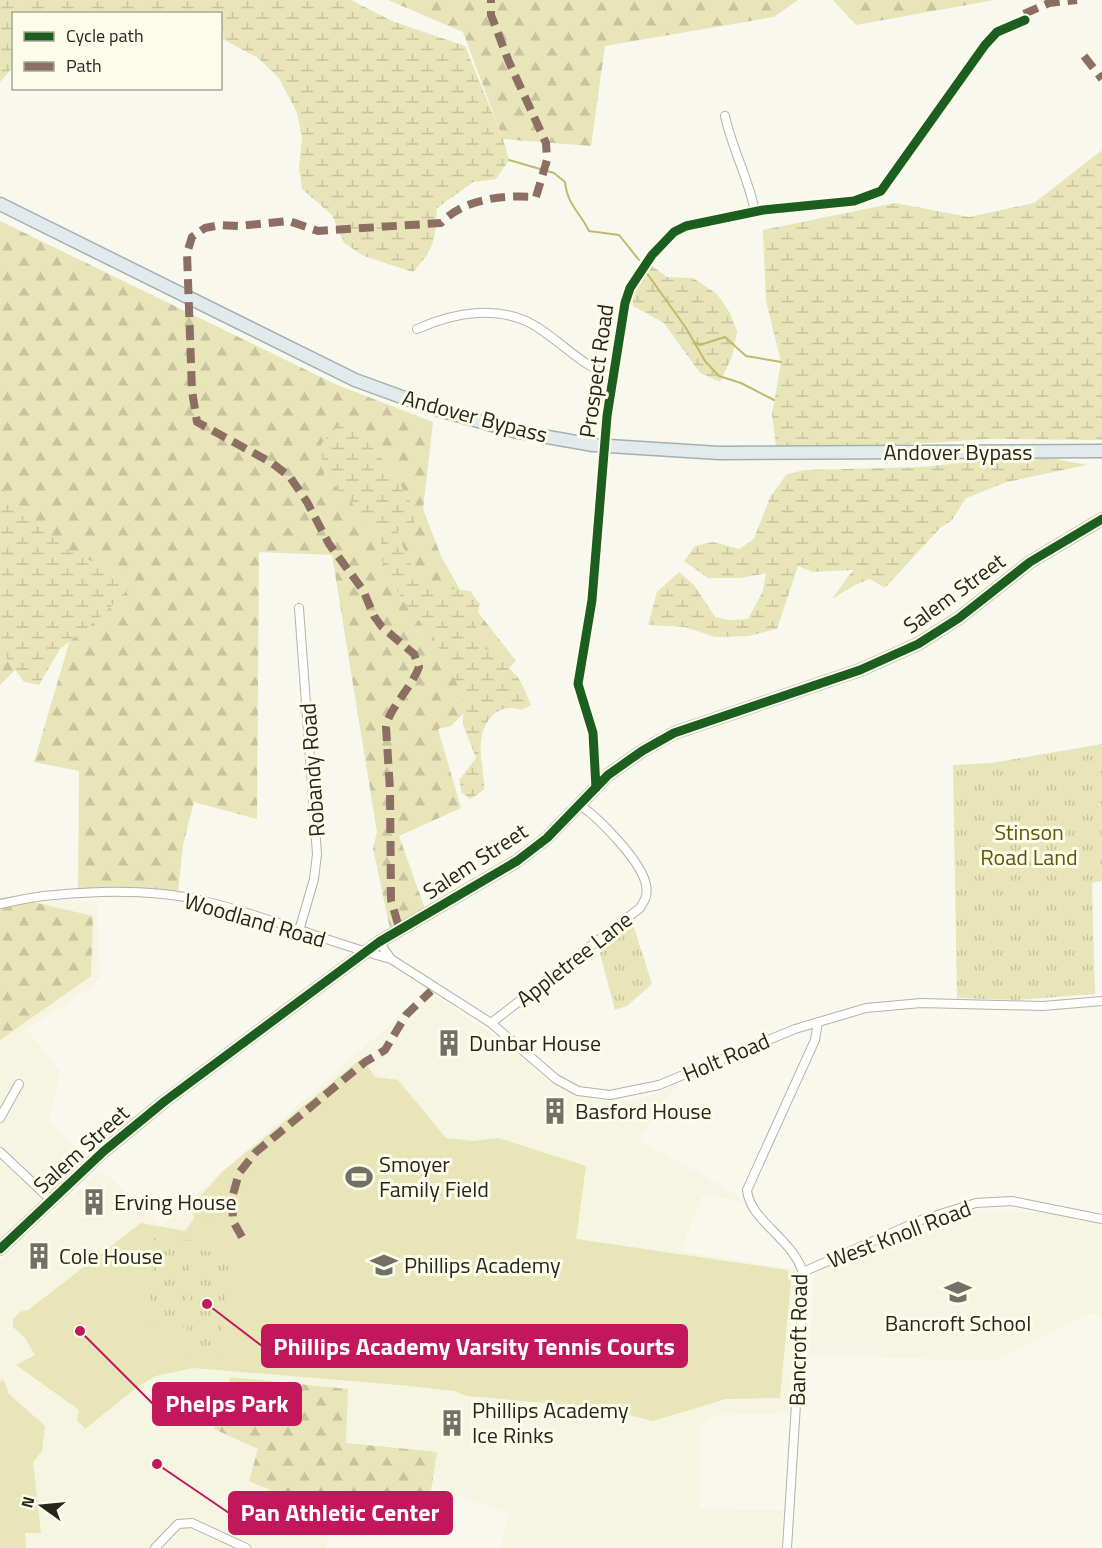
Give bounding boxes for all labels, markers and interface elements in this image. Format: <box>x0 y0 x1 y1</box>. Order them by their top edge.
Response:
legend <box>12 12 222 90</box>
text: Cycle path <box>66 22 144 49</box>
text: Path <box>66 52 102 79</box>
street label: Prospect Road <box>570 302 622 440</box>
street label: Andover Bypass <box>399 380 551 452</box>
street label: Andover Bypass <box>883 435 1033 469</box>
street label: Salem Street <box>896 544 1012 642</box>
street label: Robandy Road <box>290 702 334 838</box>
street label: Salem Street <box>416 814 534 908</box>
park label: Stinson Road Land <box>980 815 1078 874</box>
street label: Woodland Road <box>180 884 330 956</box>
street label: Appletree Lane <box>509 903 639 1015</box>
street label: Holt Road <box>677 1023 775 1091</box>
place label: Dunbar House <box>469 1026 601 1060</box>
building icon: Dunbar House <box>434 1028 464 1058</box>
place label: Basford House <box>575 1094 712 1128</box>
street label: Salem Street <box>25 1096 137 1201</box>
building icon: Basford House <box>540 1096 570 1126</box>
place label: Smoyer Family Field <box>379 1147 489 1206</box>
sports icon: Smoyer Family Field <box>344 1162 374 1192</box>
place label: Erving House <box>114 1185 237 1219</box>
building icon: Erving House <box>79 1187 109 1217</box>
street label: West Knoll Road <box>822 1191 976 1277</box>
place label: Cole House <box>59 1239 163 1273</box>
building icon: Cole House <box>24 1241 54 1271</box>
place label: Phillips Academy <box>404 1248 561 1282</box>
school or university icon: Phillips Academy <box>369 1250 399 1280</box>
street label: Bancroft Road <box>780 1273 816 1407</box>
school or university icon: Bancroft School <box>943 1277 973 1307</box>
place label: Bancroft School <box>885 1306 1031 1340</box>
callout: Phillips Academy Varsity Tennis Courts <box>262 1325 687 1367</box>
text: Phillips Academy Varsity Tennis Courts <box>273 1328 675 1364</box>
callout: Phelps Park <box>153 1383 301 1425</box>
text: Phelps Park <box>165 1385 289 1421</box>
place label: Phillips Academy Ice Rinks <box>472 1393 629 1452</box>
building icon: Phillips Academy Ice Rinks <box>437 1408 467 1438</box>
north arrow <box>12 1476 72 1536</box>
callout: Pan Athletic Center <box>229 1492 452 1534</box>
text: N <box>14 1494 41 1511</box>
text: Pan Athletic Center <box>241 1494 440 1530</box>

